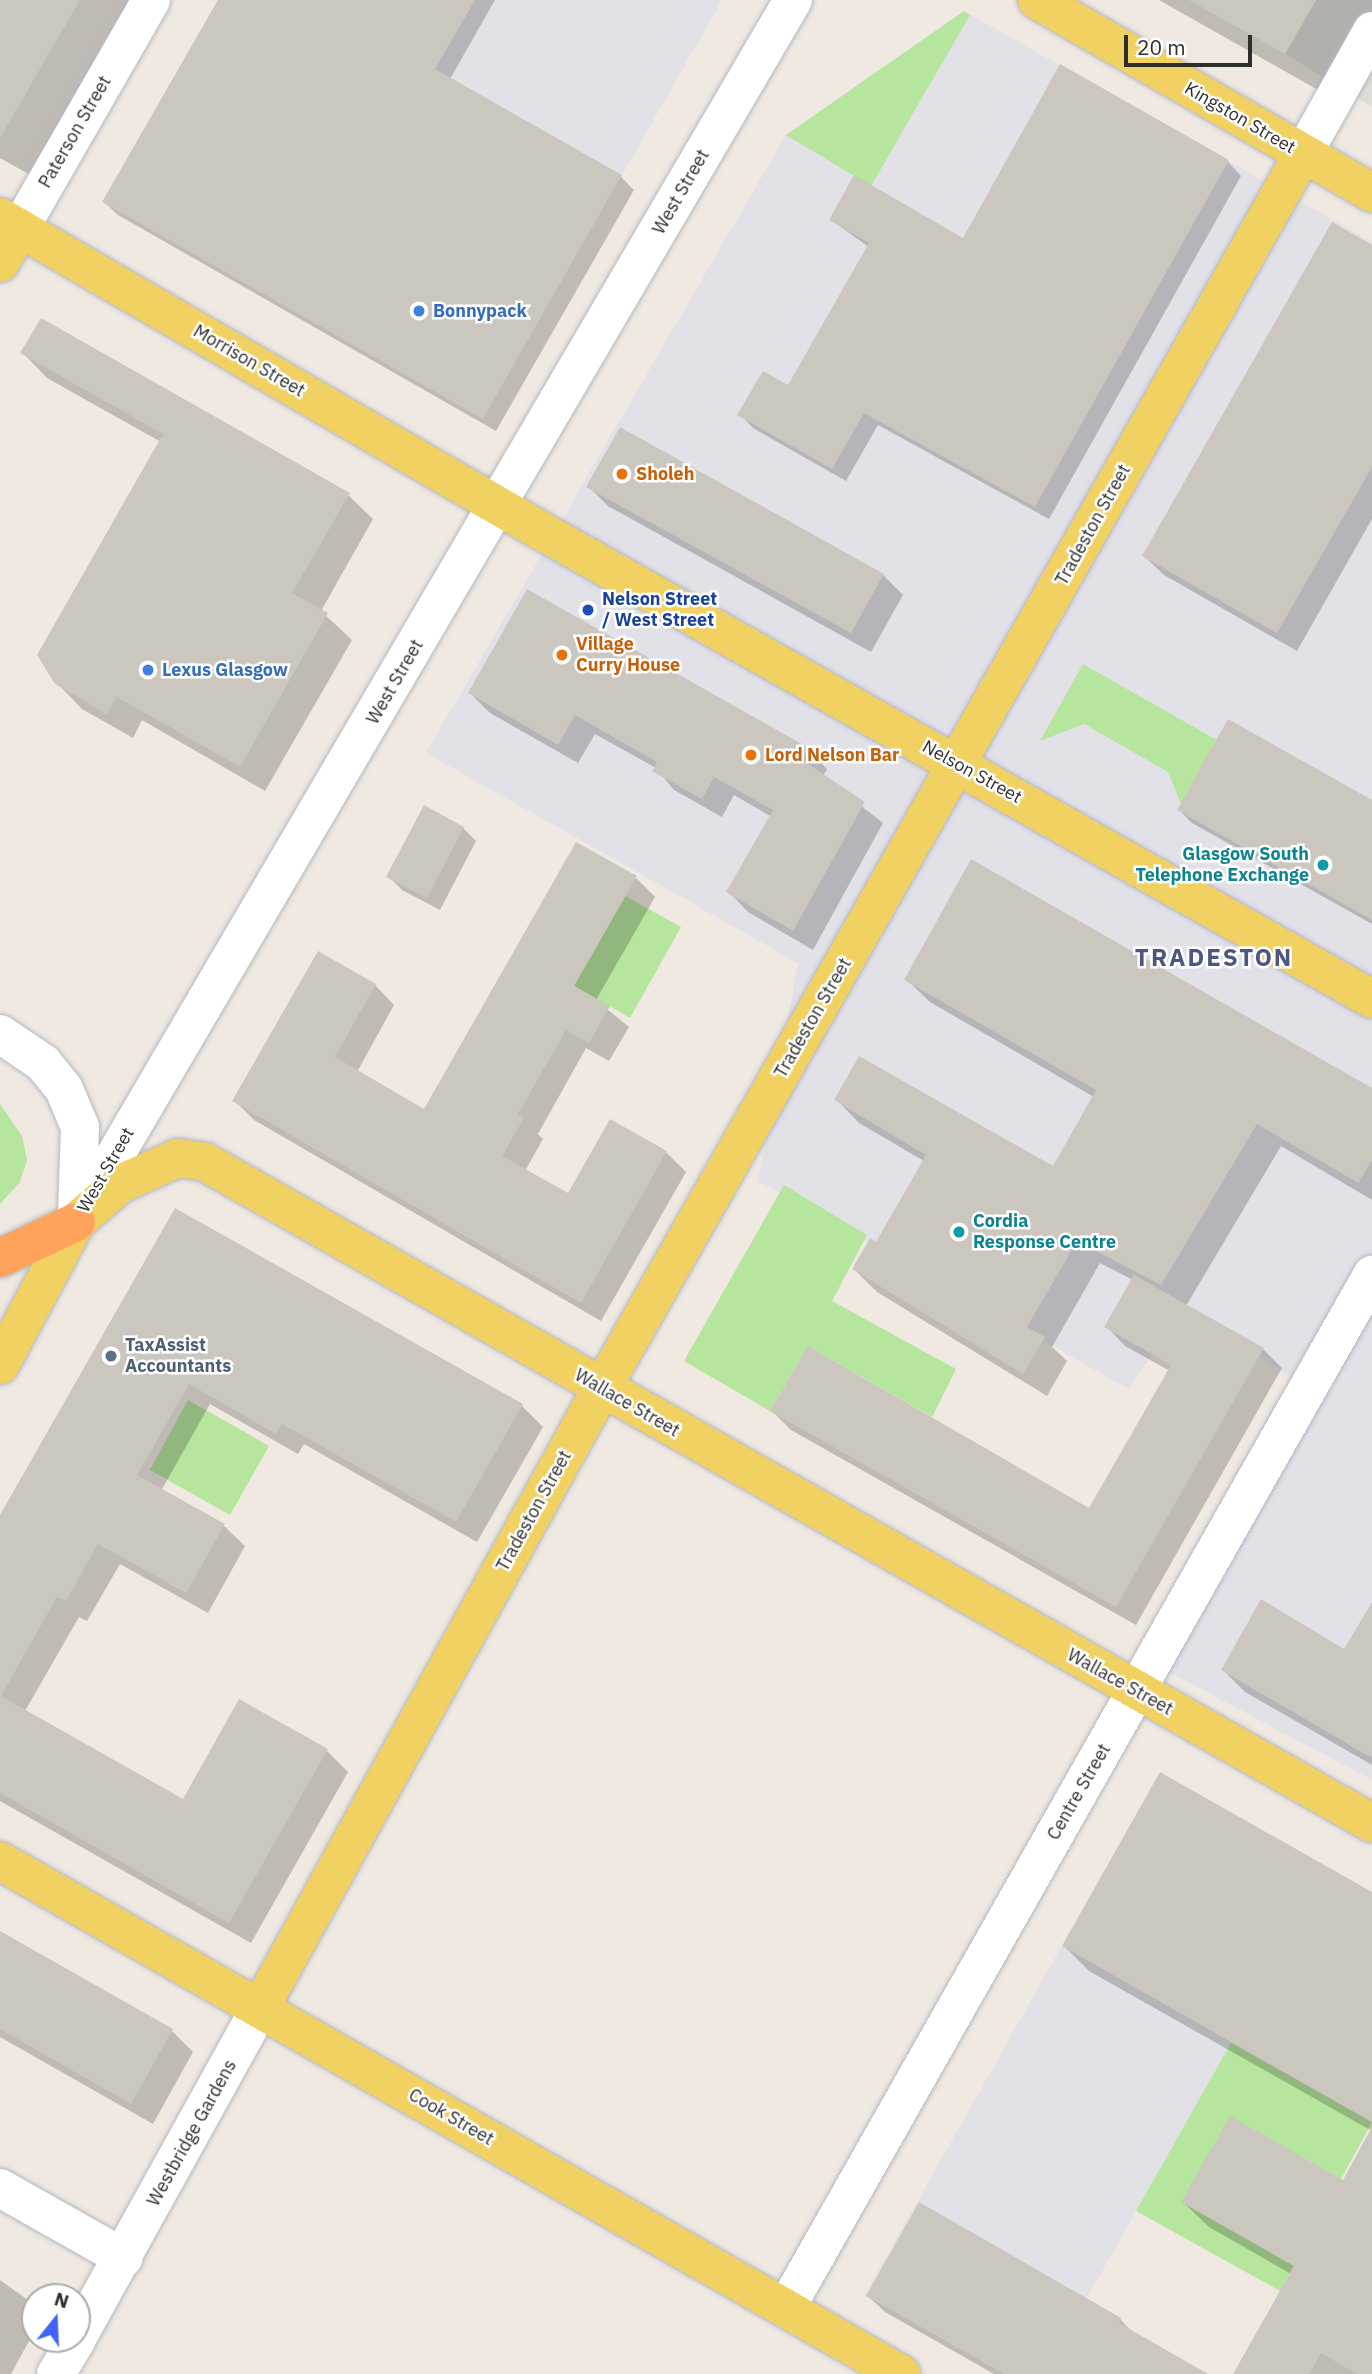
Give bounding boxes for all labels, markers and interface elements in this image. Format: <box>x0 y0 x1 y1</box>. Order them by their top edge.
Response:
scale bar <box>1127 21 1255 65</box>
text: 20 m <box>1137 33 1186 61</box>
street label: Paterson Street <box>34 72 116 192</box>
street label: Kingston Street <box>1181 78 1299 158</box>
street label: West Street <box>648 146 714 238</box>
place label: Bonnypack <box>433 300 527 322</box>
marker: Bonnypack <box>411 303 427 319</box>
street label: Morrison Street <box>189 320 309 402</box>
street label: Tradeston Street <box>1051 461 1135 589</box>
place label: Sholeh <box>636 463 694 485</box>
marker: Sholeh <box>614 466 630 482</box>
place label: Nelson Street / West Street <box>602 589 717 632</box>
marker: Nelson Street / West Street <box>580 602 596 618</box>
place label: Village Curry House <box>576 634 680 676</box>
street label: West Street <box>362 636 428 728</box>
marker: Village Curry House <box>554 647 570 663</box>
place label: Lexus Glasgow <box>162 659 288 681</box>
marker: Lexus Glasgow <box>140 662 156 678</box>
street label: Nelson Street <box>919 736 1025 808</box>
place label: Lord Nelson Bar <box>765 744 899 766</box>
marker: Lord Nelson Bar <box>743 747 759 763</box>
place label: Glasgow South Telephone Exchange <box>1135 844 1309 886</box>
marker: Glasgow South Telephone Exchange <box>1315 857 1331 873</box>
district label: TRADESTON <box>1136 944 1292 972</box>
street label: Tradeston Street <box>770 954 856 1082</box>
street label: West Street <box>73 1124 139 1216</box>
place label: Cordia Response Centre <box>973 1211 1116 1254</box>
marker: Cordia Response Centre <box>951 1224 967 1240</box>
place label: TaxAssist Accountants <box>125 1335 231 1378</box>
marker: TaxAssist Accountants <box>103 1348 119 1364</box>
street label: Wallace Street <box>571 1364 683 1442</box>
street label: Tradeston Street <box>492 1447 576 1575</box>
street label: Wallace Street <box>1063 1644 1177 1720</box>
street label: Centre Street <box>1043 1740 1115 1844</box>
street label: Westbridge Gardens <box>143 2056 241 2210</box>
street label: Cook Street <box>405 2084 497 2150</box>
north arrow <box>21 2283 91 2353</box>
text: N <box>52 2286 72 2313</box>

